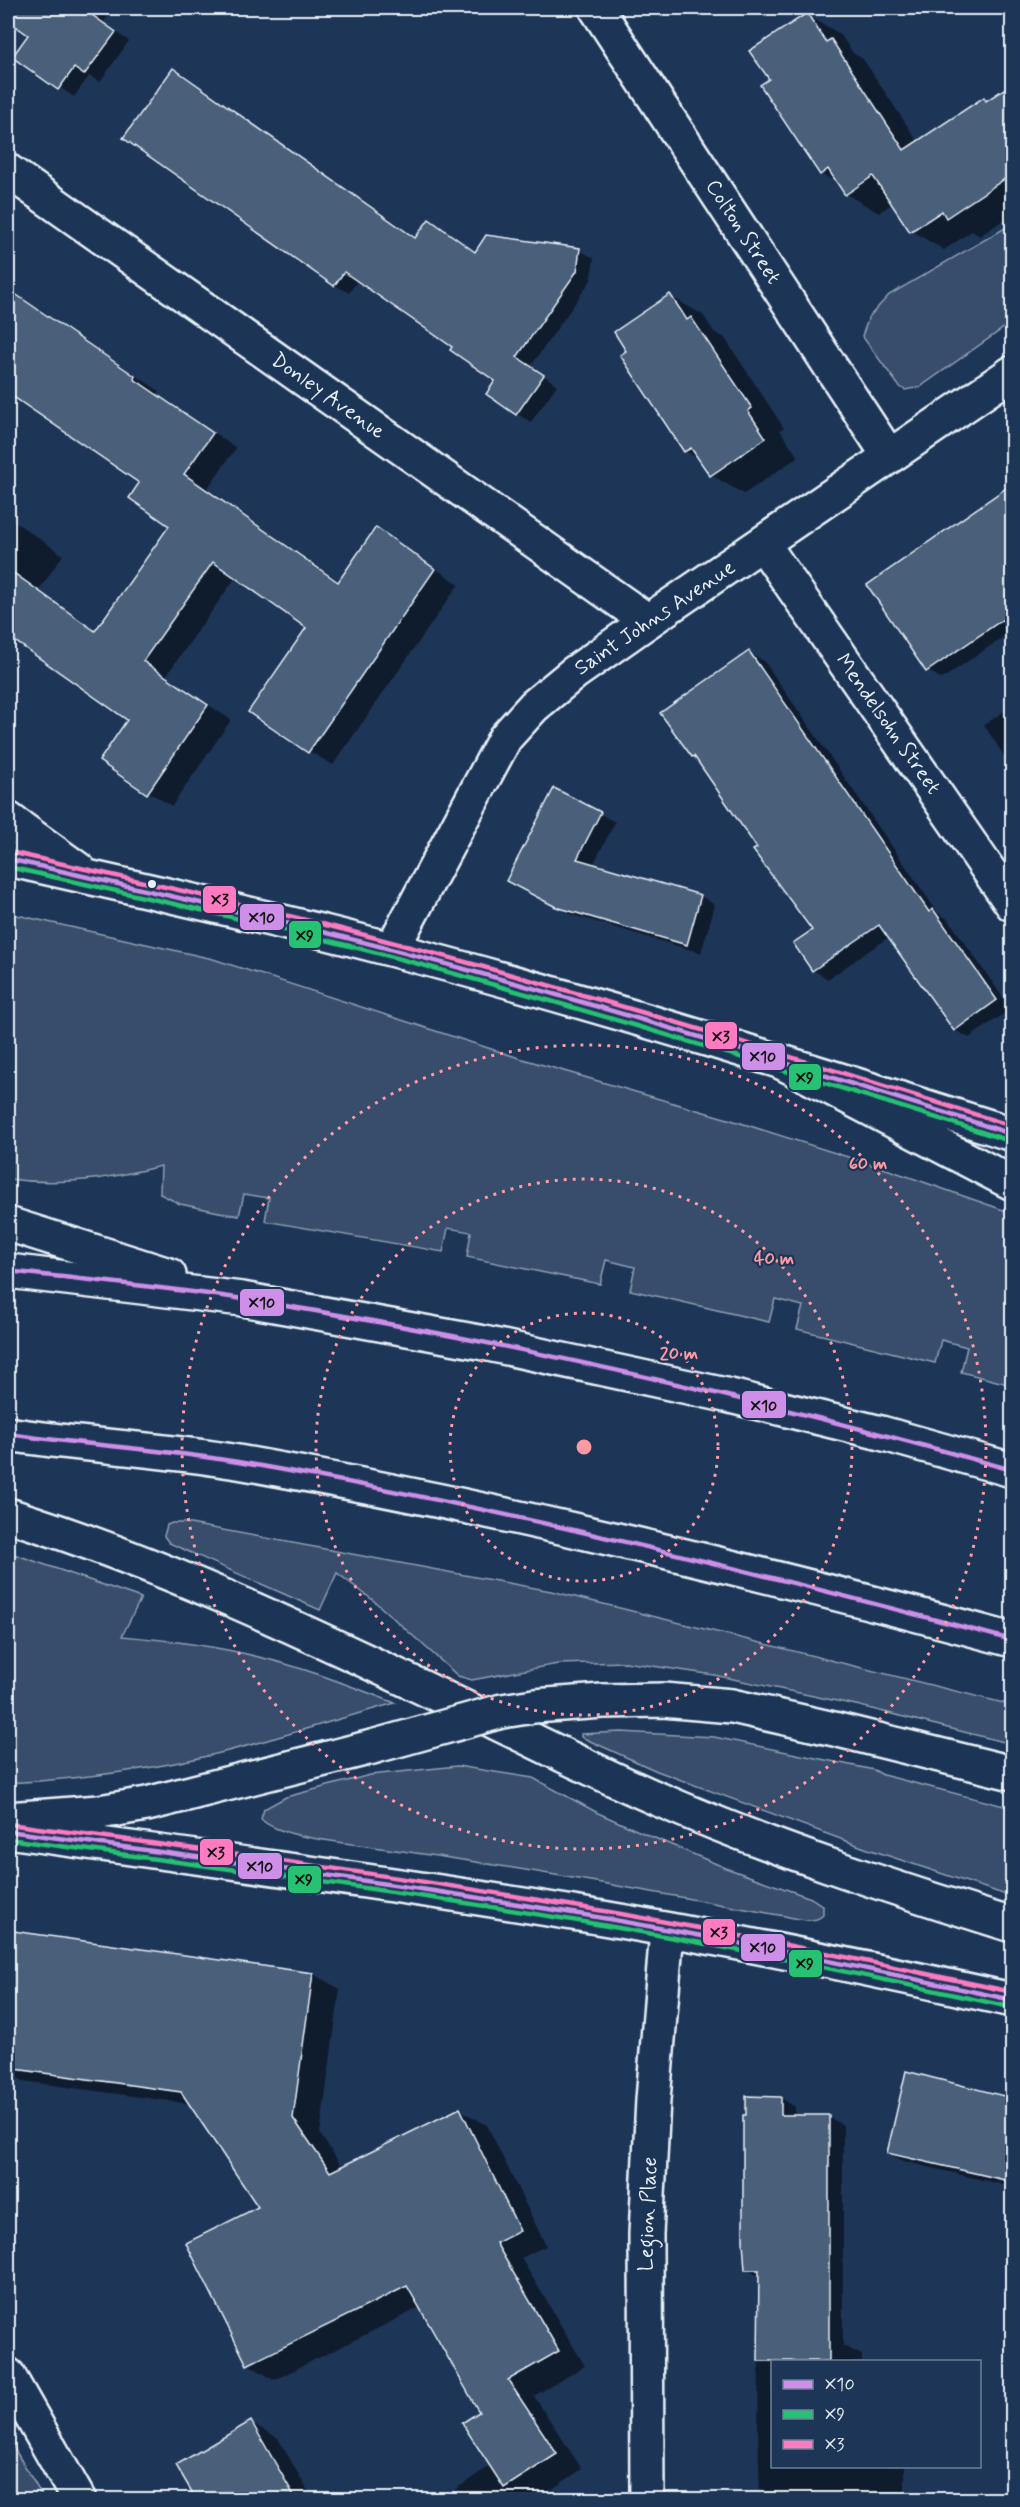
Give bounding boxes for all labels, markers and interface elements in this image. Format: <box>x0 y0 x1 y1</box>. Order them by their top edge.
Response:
street label: Colton Street <box>699 174 787 290</box>
street label: Donley Avenue <box>266 346 391 446</box>
street label: Saint Johns Avenue <box>569 554 741 682</box>
street label: Mendelsohn Street <box>829 648 947 800</box>
unlabelled marker <box>146 878 158 890</box>
line badge: X3 <box>202 885 237 914</box>
text: X3 <box>211 890 229 911</box>
line badge: X10 <box>239 903 285 931</box>
text: X10 <box>249 908 275 929</box>
line badge: X9 <box>288 920 322 949</box>
text: X9 <box>296 926 314 947</box>
line badge: X3 <box>704 1021 738 1050</box>
text: X3 <box>712 1027 730 1048</box>
line badge: X10 <box>741 1042 786 1071</box>
text: X10 <box>750 1047 776 1068</box>
line badge: X9 <box>788 1063 822 1091</box>
text: X9 <box>796 1068 814 1089</box>
text: 60 m <box>849 1152 887 1176</box>
text: 40 m <box>754 1247 794 1271</box>
line badge: X10 <box>239 1288 285 1317</box>
text: X10 <box>249 1293 275 1314</box>
text: 20 m <box>660 1342 698 1366</box>
line badge: X10 <box>741 1390 787 1419</box>
text: X10 <box>751 1396 777 1417</box>
centre of rings <box>574 1437 594 1457</box>
line badge: X3 <box>199 1838 234 1866</box>
text: X3 <box>207 1843 225 1864</box>
line badge: X10 <box>237 1852 283 1880</box>
text: X10 <box>247 1857 273 1878</box>
line badge: X9 <box>287 1865 322 1894</box>
text: X9 <box>295 1870 313 1891</box>
line badge: X3 <box>702 1918 736 1946</box>
text: X3 <box>710 1923 728 1944</box>
line badge: X10 <box>740 1933 786 1962</box>
text: X10 <box>750 1938 776 1959</box>
line badge: X9 <box>788 1949 823 1978</box>
text: X9 <box>796 1954 814 1975</box>
street label: Legion Place <box>632 2156 666 2272</box>
legend <box>771 2360 981 2468</box>
text: X10 <box>825 2373 855 2397</box>
text: X9 <box>825 2403 845 2427</box>
text: X3 <box>825 2433 845 2457</box>

